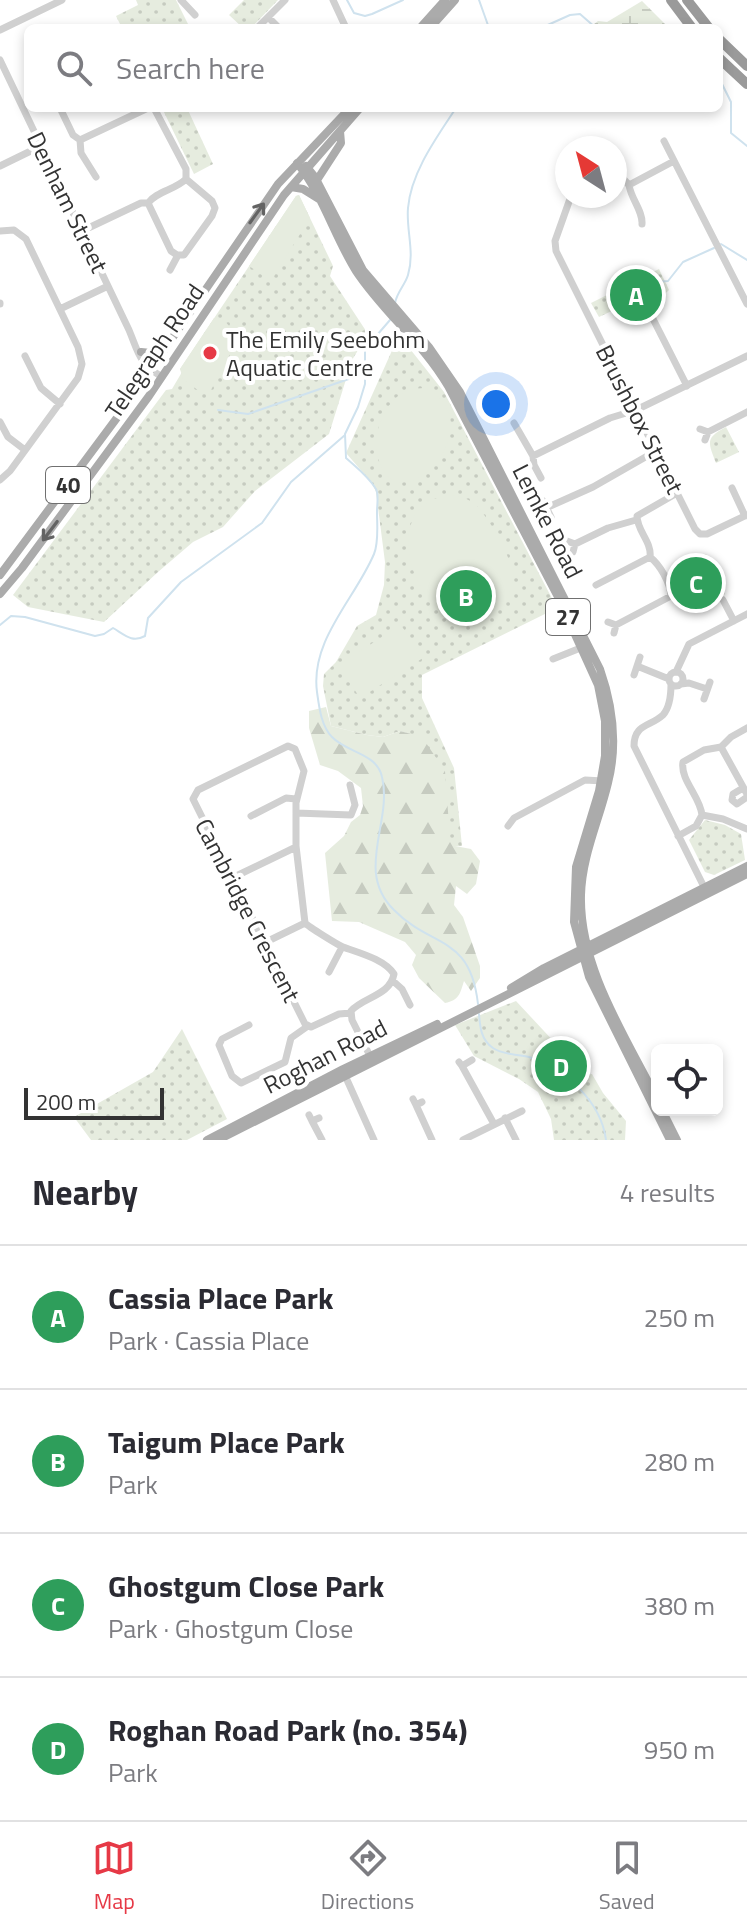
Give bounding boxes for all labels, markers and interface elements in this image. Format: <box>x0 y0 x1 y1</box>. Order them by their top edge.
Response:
search box <box>24 24 723 112</box>
text: Search here <box>116 45 265 91</box>
icon: search <box>52 46 96 90</box>
street label: Denham Street <box>18 126 118 279</box>
north arrow <box>555 136 627 208</box>
one-way arrow <box>249 203 265 225</box>
pin: A <box>610 265 662 325</box>
street label: Telegraph Road <box>96 276 212 426</box>
place label: The Emily Seebohm Aquatic Centre <box>226 321 425 385</box>
street label: Brushbox Street <box>587 338 693 500</box>
marker: The Emily Seebohm Aquatic Centre <box>201 344 219 362</box>
your location <box>476 384 516 424</box>
street label: Lemke Road <box>504 458 592 584</box>
road number: 40 <box>46 467 90 503</box>
one-way arrow <box>42 520 59 541</box>
pin: C <box>670 553 722 613</box>
pin: B <box>440 566 492 626</box>
road number: 27 <box>546 599 590 635</box>
street label: Cambridge Crescent <box>186 812 310 1009</box>
street label: Roghan Road <box>257 1009 393 1103</box>
pin: D <box>535 1036 587 1096</box>
map controls <box>651 1044 723 1116</box>
button: locate <box>651 1044 723 1116</box>
scale bar <box>24 1084 164 1120</box>
text: 200 m <box>36 1085 96 1119</box>
text: Nearby <box>32 1166 138 1218</box>
text: 4 results <box>620 1173 715 1212</box>
text: Cassia Place Park <box>108 1275 333 1321</box>
text: A <box>50 1298 66 1337</box>
text: 250 m <box>644 1298 715 1337</box>
text: Park · Cassia Place <box>108 1321 309 1360</box>
text: Taigum Place Park <box>108 1419 345 1465</box>
text: B <box>50 1442 66 1481</box>
text: 280 m <box>644 1442 715 1481</box>
text: Park <box>108 1465 158 1504</box>
text: Ghostgum Close Park <box>108 1563 384 1609</box>
text: C <box>51 1586 65 1625</box>
text: 380 m <box>644 1586 715 1625</box>
text: Park · Ghostgum Close <box>108 1609 354 1648</box>
text: Roghan Road Park (no. 354) <box>108 1707 468 1753</box>
text: D <box>50 1730 66 1769</box>
text: 950 m <box>644 1730 715 1769</box>
text: Park <box>108 1753 158 1792</box>
tab: Map <box>92 1836 136 1918</box>
tab: Directions <box>321 1836 414 1918</box>
tab: Saved <box>599 1836 655 1918</box>

